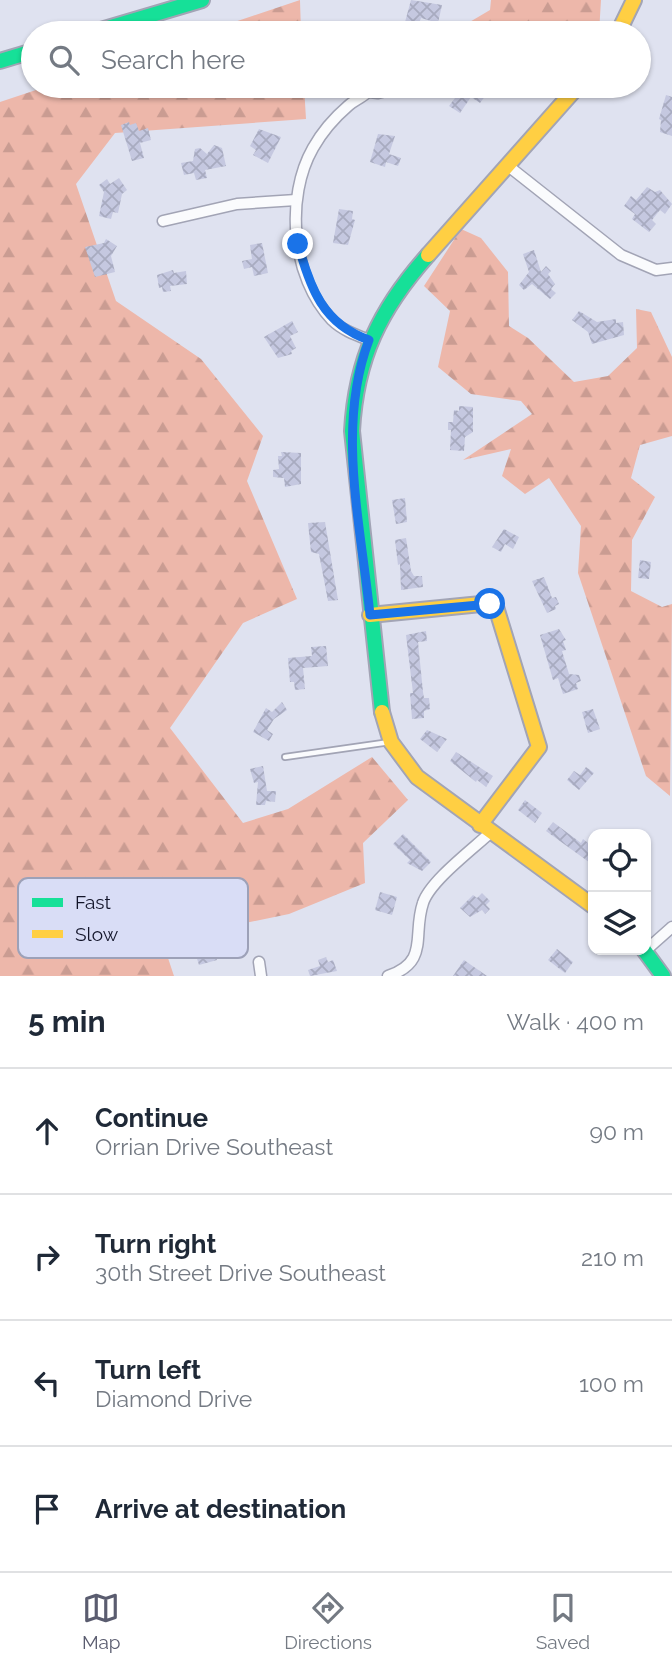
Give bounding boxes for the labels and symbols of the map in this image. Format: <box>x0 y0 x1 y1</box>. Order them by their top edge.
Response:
route end <box>282 228 313 259</box>
route start <box>474 588 505 619</box>
legend <box>18 878 248 958</box>
text: Fast <box>75 891 111 913</box>
text: Slow <box>75 923 119 945</box>

